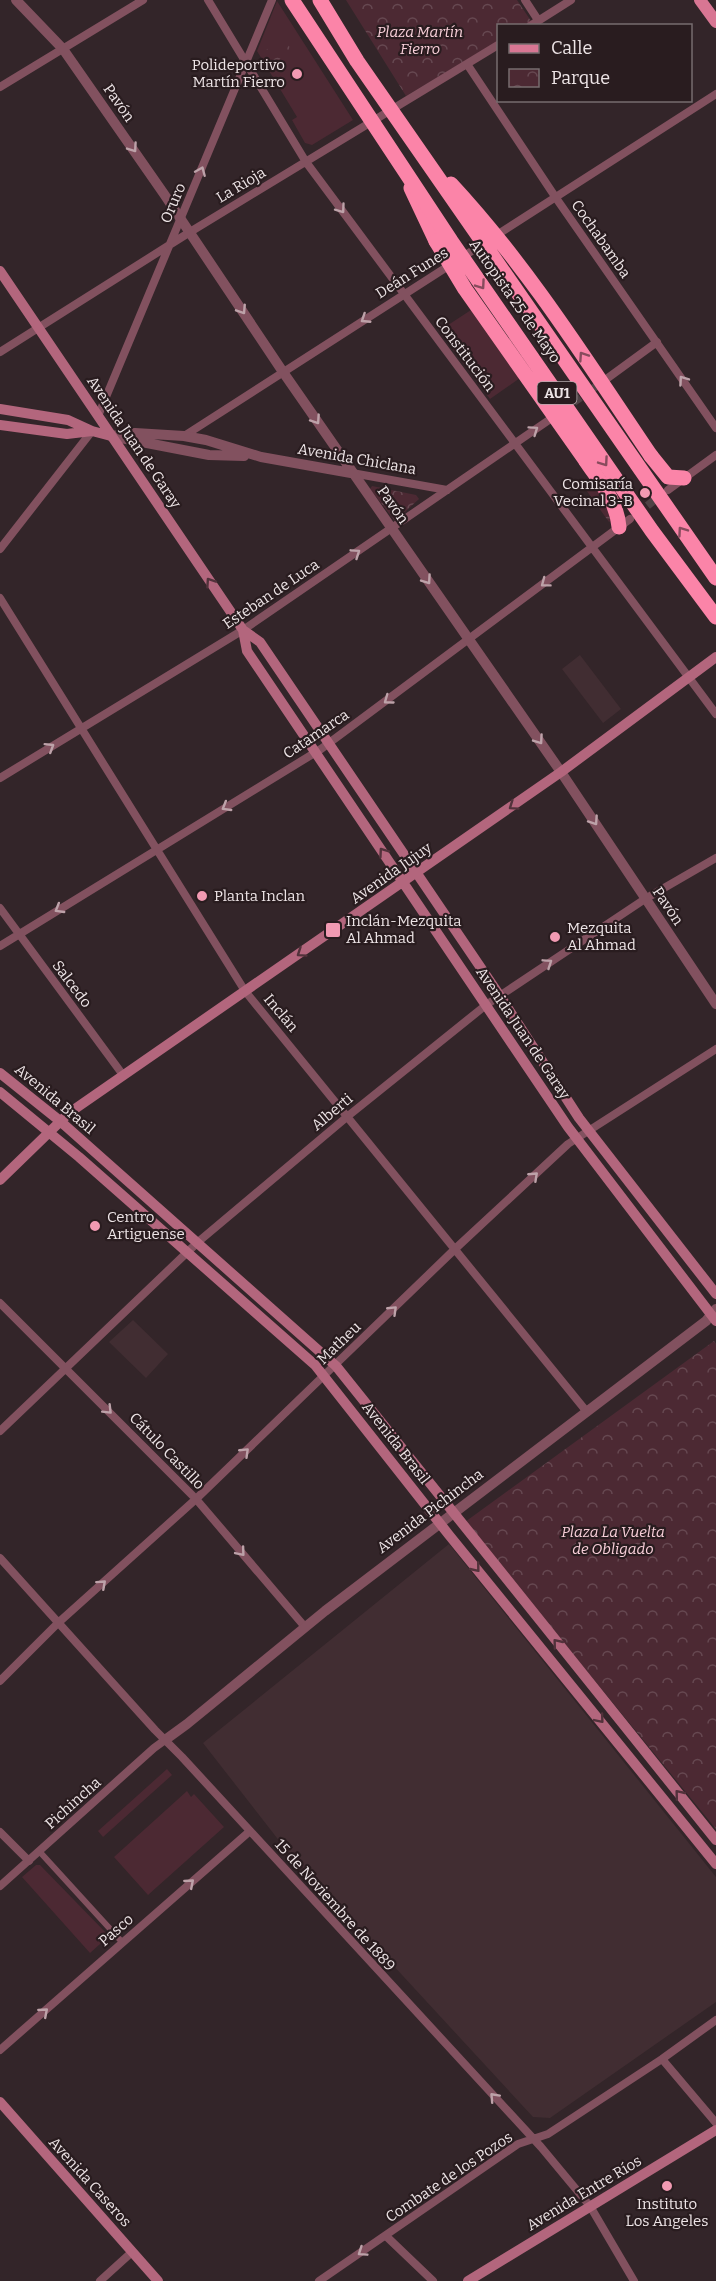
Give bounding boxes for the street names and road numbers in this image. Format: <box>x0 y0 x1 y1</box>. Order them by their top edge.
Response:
street label: Pavón <box>100 81 139 126</box>
street label: La Rioja <box>213 163 269 207</box>
street label: Oruro <box>157 180 189 226</box>
street label: Cochabamba <box>568 197 634 281</box>
street label: Autopista 25 de Mayo <box>466 236 564 366</box>
street label: Deán Funes <box>372 244 452 302</box>
street label: Constitución <box>431 313 499 395</box>
street label: Avenida Juan de Garay <box>83 373 185 511</box>
road number: AU1 <box>538 382 576 404</box>
street label: Avenida Chiclana <box>296 440 418 478</box>
street label: Pavón <box>374 483 413 528</box>
street label: Esteban de Luca <box>220 555 322 633</box>
street label: Catamarca <box>280 705 352 763</box>
street label: Avenida Jujuy <box>347 838 435 908</box>
street label: Pavón <box>649 883 688 929</box>
street label: Salcedo <box>48 957 96 1011</box>
street label: Avenida Juan de Garay <box>472 964 574 1102</box>
street label: Inclán <box>260 990 302 1036</box>
street label: Avenida Brasil <box>11 1060 99 1138</box>
street label: Alberti <box>308 1089 357 1134</box>
street label: Matheu <box>314 1318 364 1368</box>
street label: Avenida Brasil <box>358 1398 434 1488</box>
street label: Cátulo Castillo <box>126 1409 208 1493</box>
street label: Avenida Pichincha <box>373 1465 487 1557</box>
street label: Pichincha <box>41 1773 105 1833</box>
street label: 15 de Noviembre de 1889 <box>271 1835 399 1975</box>
street label: Pasco <box>95 1910 137 1950</box>
street label: Combate de los Pozos <box>382 2128 516 2226</box>
street label: Avenida Caseros <box>45 2133 135 2231</box>
street label: Avenida Entre Ríos <box>523 2152 645 2234</box>

